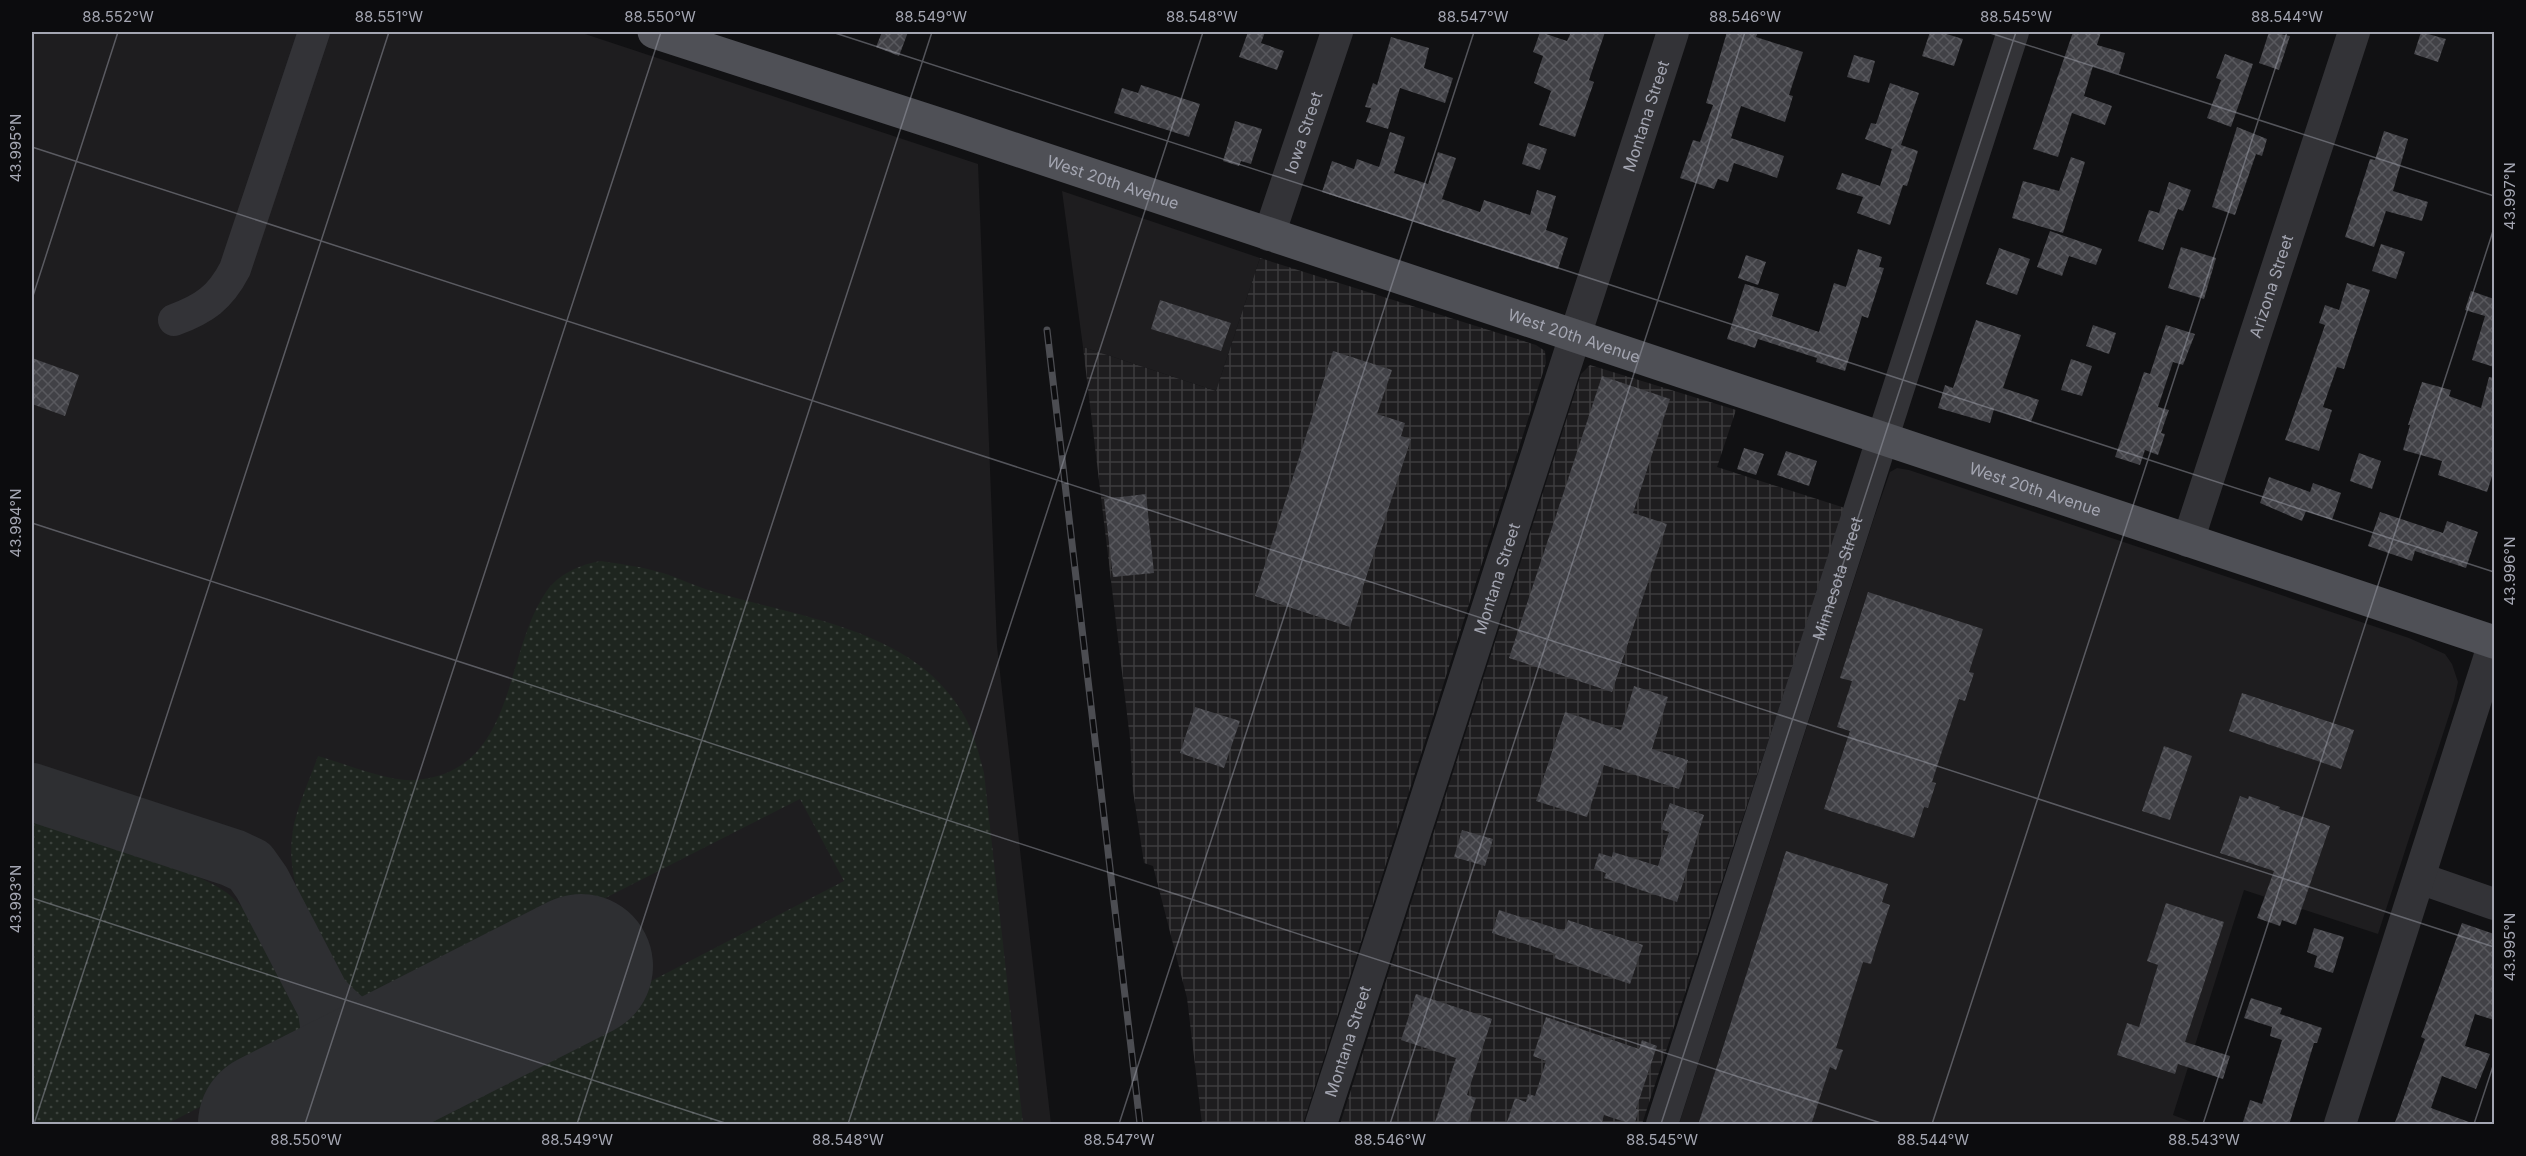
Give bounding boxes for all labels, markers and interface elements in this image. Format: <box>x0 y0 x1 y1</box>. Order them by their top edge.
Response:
text: 88.552°W <box>82 7 154 26</box>
text: 88.551°W <box>355 7 423 26</box>
text: 88.550°W <box>624 7 696 26</box>
text: 88.549°W <box>895 7 967 26</box>
text: 88.548°W <box>1166 7 1238 26</box>
text: 88.547°W <box>1437 7 1509 26</box>
text: 88.546°W <box>1709 7 1781 26</box>
text: 88.545°W <box>1980 7 2052 26</box>
text: 88.544°W <box>2251 7 2323 26</box>
street label: Montana Street <box>1619 58 1673 174</box>
street label: Iowa Street <box>1280 89 1326 176</box>
text: 43.995°N <box>6 114 25 182</box>
street label: West 20th Avenue <box>1044 151 1182 213</box>
text: 43.997°N <box>2500 162 2519 230</box>
street label: Arizona Street <box>2245 232 2297 340</box>
street label: West 20th Avenue <box>1506 304 1643 367</box>
street label: West 20th Avenue <box>1967 458 2104 520</box>
text: 43.994°N <box>6 489 25 557</box>
street label: Minnesota Street <box>1808 514 1867 643</box>
street label: Montana Street <box>1470 520 1524 637</box>
text: 43.996°N <box>2500 537 2519 605</box>
text: 43.993°N <box>6 865 25 933</box>
text: 43.995°N <box>2500 913 2519 981</box>
street label: Montana Street <box>1320 983 1375 1099</box>
text: 88.550°W <box>270 1130 342 1149</box>
text: 88.549°W <box>541 1130 613 1149</box>
text: 88.548°W <box>812 1130 884 1149</box>
text: 88.547°W <box>1083 1130 1155 1149</box>
text: 88.546°W <box>1354 1130 1426 1149</box>
text: 88.545°W <box>1626 1130 1698 1149</box>
text: 88.544°W <box>1897 1130 1969 1149</box>
text: 88.543°W <box>2168 1130 2240 1149</box>

